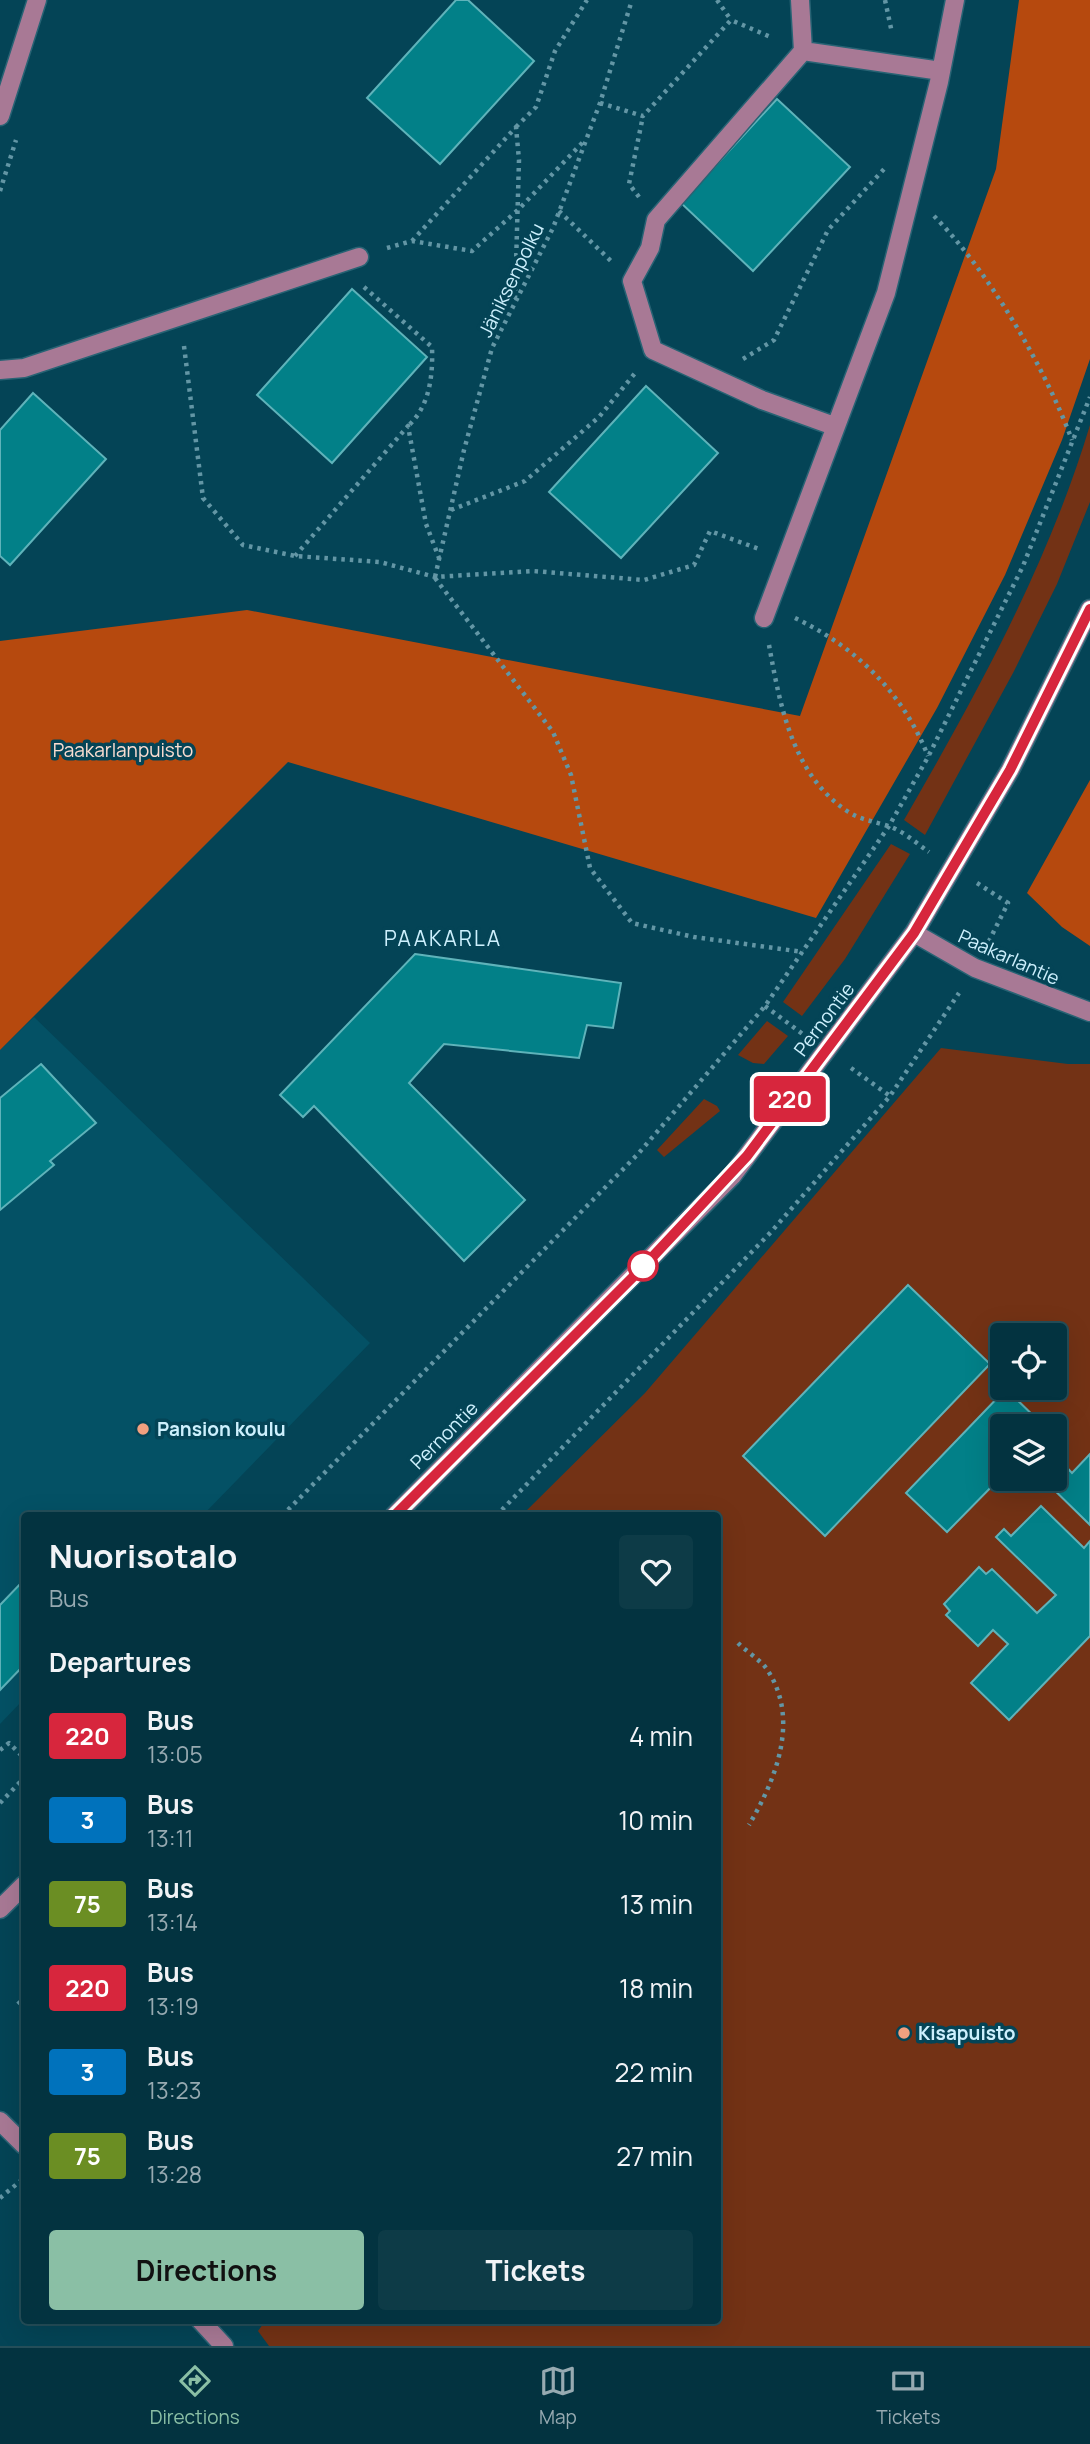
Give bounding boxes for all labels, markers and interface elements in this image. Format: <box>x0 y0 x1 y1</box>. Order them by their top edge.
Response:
street label: Jäniksenpolku <box>472 219 550 341</box>
park label: Paakarlanpuisto <box>53 737 193 763</box>
street label: Paakarlantie <box>954 923 1064 991</box>
district label: PAAKARLA <box>384 924 502 952</box>
street label: Pernontie <box>788 977 860 1061</box>
line badge: 220 <box>750 1076 830 1122</box>
text: 220 <box>768 1082 812 1115</box>
unlabelled marker <box>628 1251 658 1281</box>
map controls <box>990 1323 1067 1491</box>
button: locate <box>990 1323 1067 1400</box>
street label: Pernontie <box>404 1395 484 1475</box>
button: layers <box>990 1414 1067 1491</box>
place label: Pansion koulu <box>157 1416 286 1442</box>
marker: Pansion koulu <box>135 1421 151 1437</box>
text: Nuorisotalo <box>49 1533 237 1578</box>
button: heart <box>619 1535 693 1609</box>
text: Bus <box>49 1582 89 1614</box>
text: Departures <box>49 1644 191 1680</box>
text: Bus <box>147 1702 194 1738</box>
text: 4 min <box>629 1718 693 1754</box>
text: 220 <box>65 1719 110 1752</box>
text: 13:05 <box>147 1738 203 1770</box>
text: Bus <box>147 1786 194 1822</box>
text: 10 min <box>618 1802 693 1838</box>
text: 3 <box>81 1803 94 1836</box>
text: 13:11 <box>147 1822 194 1854</box>
text: Bus <box>147 1870 194 1906</box>
text: 13 min <box>620 1886 693 1922</box>
text: 75 <box>74 1887 101 1920</box>
text: 13:14 <box>147 1906 198 1938</box>
text: Bus <box>147 1954 194 1990</box>
text: 18 min <box>619 1970 693 2006</box>
text: 220 <box>65 1971 110 2004</box>
text: 13:19 <box>147 1990 199 2022</box>
place label: Kisapuisto <box>918 2020 1016 2046</box>
marker: Kisapuisto <box>896 2025 912 2041</box>
text: Bus <box>147 2038 194 2074</box>
text: 22 min <box>615 2054 693 2090</box>
text: 3 <box>81 2055 94 2088</box>
text: 13:23 <box>147 2074 201 2106</box>
text: Bus <box>147 2122 194 2158</box>
text: 27 min <box>616 2138 693 2174</box>
text: 75 <box>74 2139 101 2172</box>
text: 13:28 <box>147 2158 202 2190</box>
button: Directions <box>49 2230 364 2310</box>
button: Tickets <box>378 2230 693 2310</box>
tab: Directions <box>150 2362 240 2430</box>
tab: Map <box>539 2362 577 2430</box>
tab: Tickets <box>876 2362 940 2430</box>

